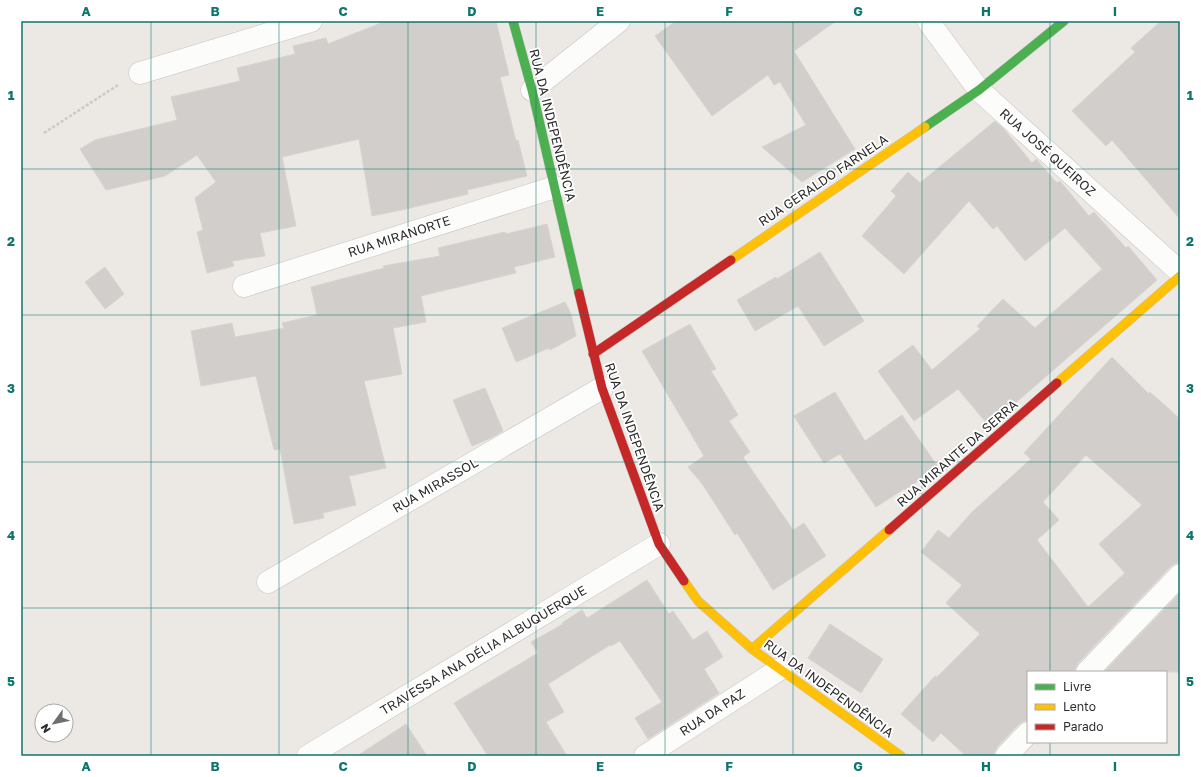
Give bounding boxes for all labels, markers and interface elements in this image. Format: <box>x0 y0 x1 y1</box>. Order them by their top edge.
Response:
text: A <box>81 3 91 19</box>
text: B <box>210 3 220 19</box>
text: C <box>338 3 348 19</box>
text: D <box>467 3 477 19</box>
text: E <box>596 3 604 19</box>
text: F <box>725 3 733 19</box>
text: G <box>853 3 863 19</box>
text: H <box>981 3 991 19</box>
text: I <box>1113 3 1117 19</box>
street label: RUA DA INDEPENDÊNCIA <box>526 47 580 203</box>
text: 1 <box>8 87 15 103</box>
text: 1 <box>1187 87 1194 103</box>
street label: RUA JOSÉ QUEIROZ <box>997 105 1099 199</box>
street label: RUA GERALDO FARNELA <box>755 131 891 229</box>
street label: RUA MIRANORTE <box>346 212 452 260</box>
text: 2 <box>7 233 15 249</box>
text: 2 <box>1186 233 1194 249</box>
street label: RUA DA INDEPENDÊNCIA <box>602 360 668 514</box>
text: 3 <box>7 380 15 396</box>
text: 3 <box>1186 380 1194 396</box>
street label: RUA MIRANTE DA SERRA <box>893 396 1021 510</box>
street label: RUA MIRASSOL <box>389 454 481 516</box>
text: 4 <box>7 527 15 543</box>
text: 4 <box>1186 527 1194 543</box>
street label: TRAVESSA ANA DÉLIA ALBUQUERQUE <box>377 582 589 718</box>
street label: RUA DA INDEPENDÊNCIA <box>761 636 897 741</box>
legend <box>1027 671 1167 743</box>
text: 5 <box>7 673 15 689</box>
text: 5 <box>1186 673 1194 689</box>
text: Livre <box>1063 679 1091 694</box>
street label: RUA DA PAZ <box>676 685 748 739</box>
text: Lento <box>1063 699 1096 714</box>
north arrow <box>34 703 74 743</box>
text: Parado <box>1063 719 1103 734</box>
text: N <box>37 722 53 736</box>
text: A <box>81 758 91 774</box>
text: B <box>210 758 220 774</box>
text: C <box>338 758 348 774</box>
text: D <box>467 758 477 774</box>
text: E <box>596 758 604 774</box>
text: F <box>725 758 733 774</box>
text: G <box>853 758 863 774</box>
text: H <box>981 758 991 774</box>
text: I <box>1113 758 1117 774</box>

